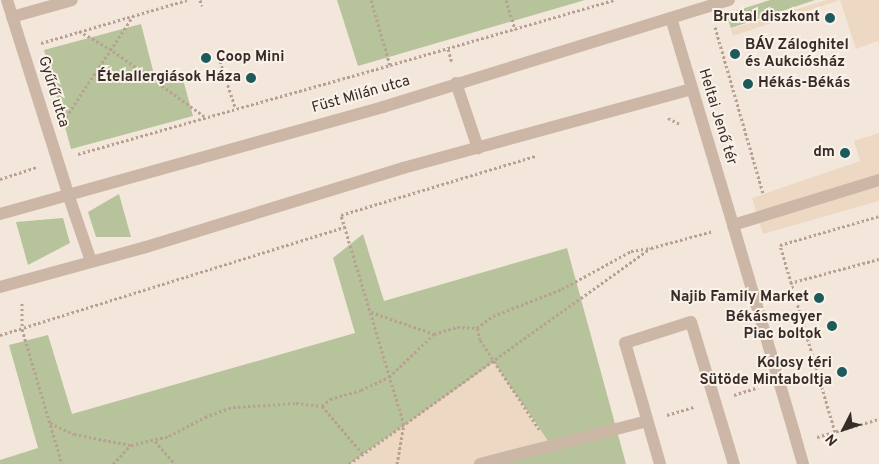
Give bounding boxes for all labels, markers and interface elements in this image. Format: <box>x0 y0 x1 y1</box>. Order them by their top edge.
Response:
place label: Brutal diszkont <box>713 9 820 27</box>
marker: Brutal diszkont <box>824 12 836 24</box>
place label: BÁV Záloghitel és Aukciósház <box>745 36 849 71</box>
marker: BÁV Záloghitel és Aukciósház <box>729 48 741 60</box>
place label: Coop Mini <box>216 49 284 67</box>
marker: Coop Mini <box>200 52 212 64</box>
street label: Gyűrű utca <box>34 54 72 130</box>
street label: Heltai Jenő tér <box>694 67 740 167</box>
place label: Ételallergiások Háza <box>97 69 241 87</box>
marker: Ételallergiások Háza <box>245 72 257 84</box>
street label: Füst Milán utca <box>310 72 412 118</box>
place label: Hékás-Békás <box>758 75 850 93</box>
marker: Hékás-Békás <box>742 78 754 90</box>
place label: dm <box>813 144 835 162</box>
marker: dm <box>839 147 851 159</box>
place label: Najib Family Market <box>670 289 809 307</box>
marker: Najib Family Market <box>813 292 825 304</box>
place label: Békásmegyer Piac boltok <box>726 308 822 343</box>
marker: Békásmegyer Piac boltok <box>826 320 838 332</box>
place label: Kolosy téri Sütöde Mintaboltja <box>699 354 832 389</box>
marker: Kolosy téri Sütöde Mintaboltja <box>836 366 848 378</box>
north arrow <box>819 404 869 454</box>
text: N <box>823 430 842 449</box>

